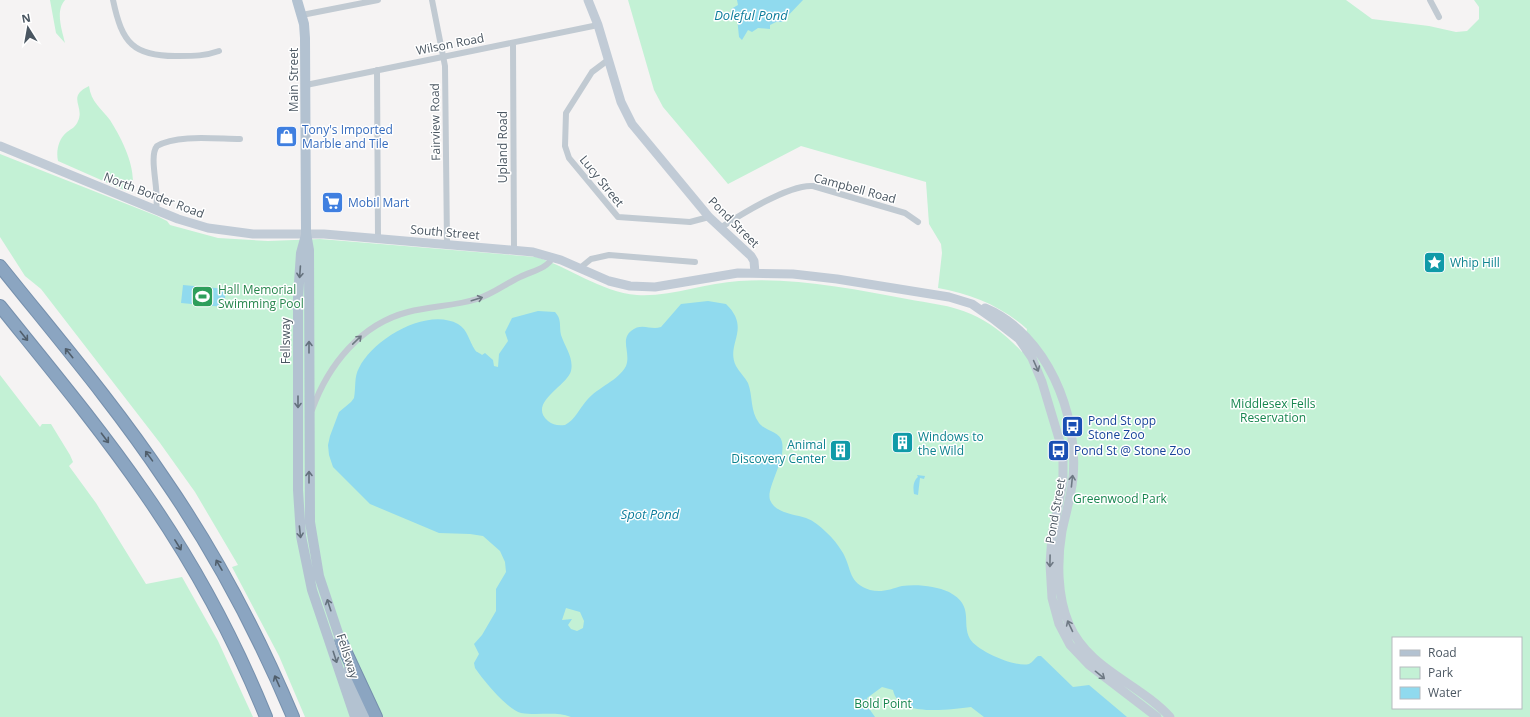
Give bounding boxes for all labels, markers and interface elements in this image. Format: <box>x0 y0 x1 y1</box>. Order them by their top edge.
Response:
water label: Doleful Pond <box>714 6 788 24</box>
north arrow <box>8 8 48 48</box>
text: N <box>20 9 32 26</box>
street label: Wilson Road <box>414 29 486 59</box>
street label: Main Street <box>285 48 302 112</box>
street label: Fairview Road <box>426 83 444 161</box>
street label: Upland Road <box>494 111 511 183</box>
place label: Tony's Imported Marble and Tile <box>302 121 393 152</box>
shop icon: Tony's Imported Marble and Tile <box>274 123 300 149</box>
street label: Lucy Street <box>576 152 628 210</box>
street label: North Border Road <box>101 168 207 222</box>
street label: Campbell Road <box>812 169 898 207</box>
supermarket icon: Mobil Mart <box>319 189 345 215</box>
street label: Pond Street <box>705 193 763 251</box>
place label: Mobil Mart <box>348 194 409 211</box>
street label: South Street <box>410 221 480 243</box>
place icon: Whip Hill <box>1422 249 1448 275</box>
place label: Whip Hill <box>1450 254 1500 271</box>
one-way arrow <box>296 265 303 278</box>
place label: Hall Memorial Swimming Pool <box>218 281 304 312</box>
sports icon: Hall Memorial Swimming Pool <box>190 283 216 309</box>
one-way arrow <box>471 294 483 302</box>
street label: Fellsway <box>277 317 294 364</box>
one-way arrow <box>20 331 29 342</box>
one-way arrow <box>352 335 362 345</box>
one-way arrow <box>305 341 313 354</box>
one-way arrow <box>65 347 74 358</box>
one-way arrow <box>1033 360 1040 372</box>
one-way arrow <box>294 395 302 408</box>
park label: Middlesex Fells Reservation <box>1231 395 1316 426</box>
place label: Pond St opp Stone Zoo <box>1088 412 1156 443</box>
bus stop icon: Pond St opp Stone Zoo <box>1060 414 1086 440</box>
place label: Windows to the Wild <box>918 428 984 459</box>
building icon: Windows to the Wild <box>890 430 916 456</box>
one-way arrow <box>101 432 109 443</box>
place label: Animal Discovery Center <box>731 436 826 467</box>
bus stop icon: Pond St @ Stone Zoo <box>1045 437 1071 463</box>
building icon: Animal Discovery Center <box>828 438 854 464</box>
place label: Pond St @ Stone Zoo <box>1074 442 1191 459</box>
one-way arrow <box>145 450 153 461</box>
one-way arrow <box>305 471 313 484</box>
one-way arrow <box>1069 475 1076 488</box>
street label: Pond Street <box>1041 477 1069 545</box>
park label: Greenwood Park <box>1073 490 1168 507</box>
water label: Spot Pond <box>621 505 680 523</box>
one-way arrow <box>297 525 304 538</box>
one-way arrow <box>175 539 183 551</box>
one-way arrow <box>1046 554 1054 567</box>
one-way arrow <box>214 559 222 571</box>
one-way arrow <box>324 599 332 611</box>
one-way arrow <box>1066 620 1073 632</box>
street label: Fellsway <box>333 631 364 682</box>
legend <box>1392 637 1522 709</box>
text: Road <box>1428 644 1457 661</box>
one-way arrow <box>331 650 339 662</box>
text: Park <box>1428 664 1454 681</box>
one-way arrow <box>1094 670 1105 679</box>
one-way arrow <box>273 676 280 688</box>
text: Water <box>1428 684 1462 701</box>
park label: Bold Point <box>854 695 912 712</box>

